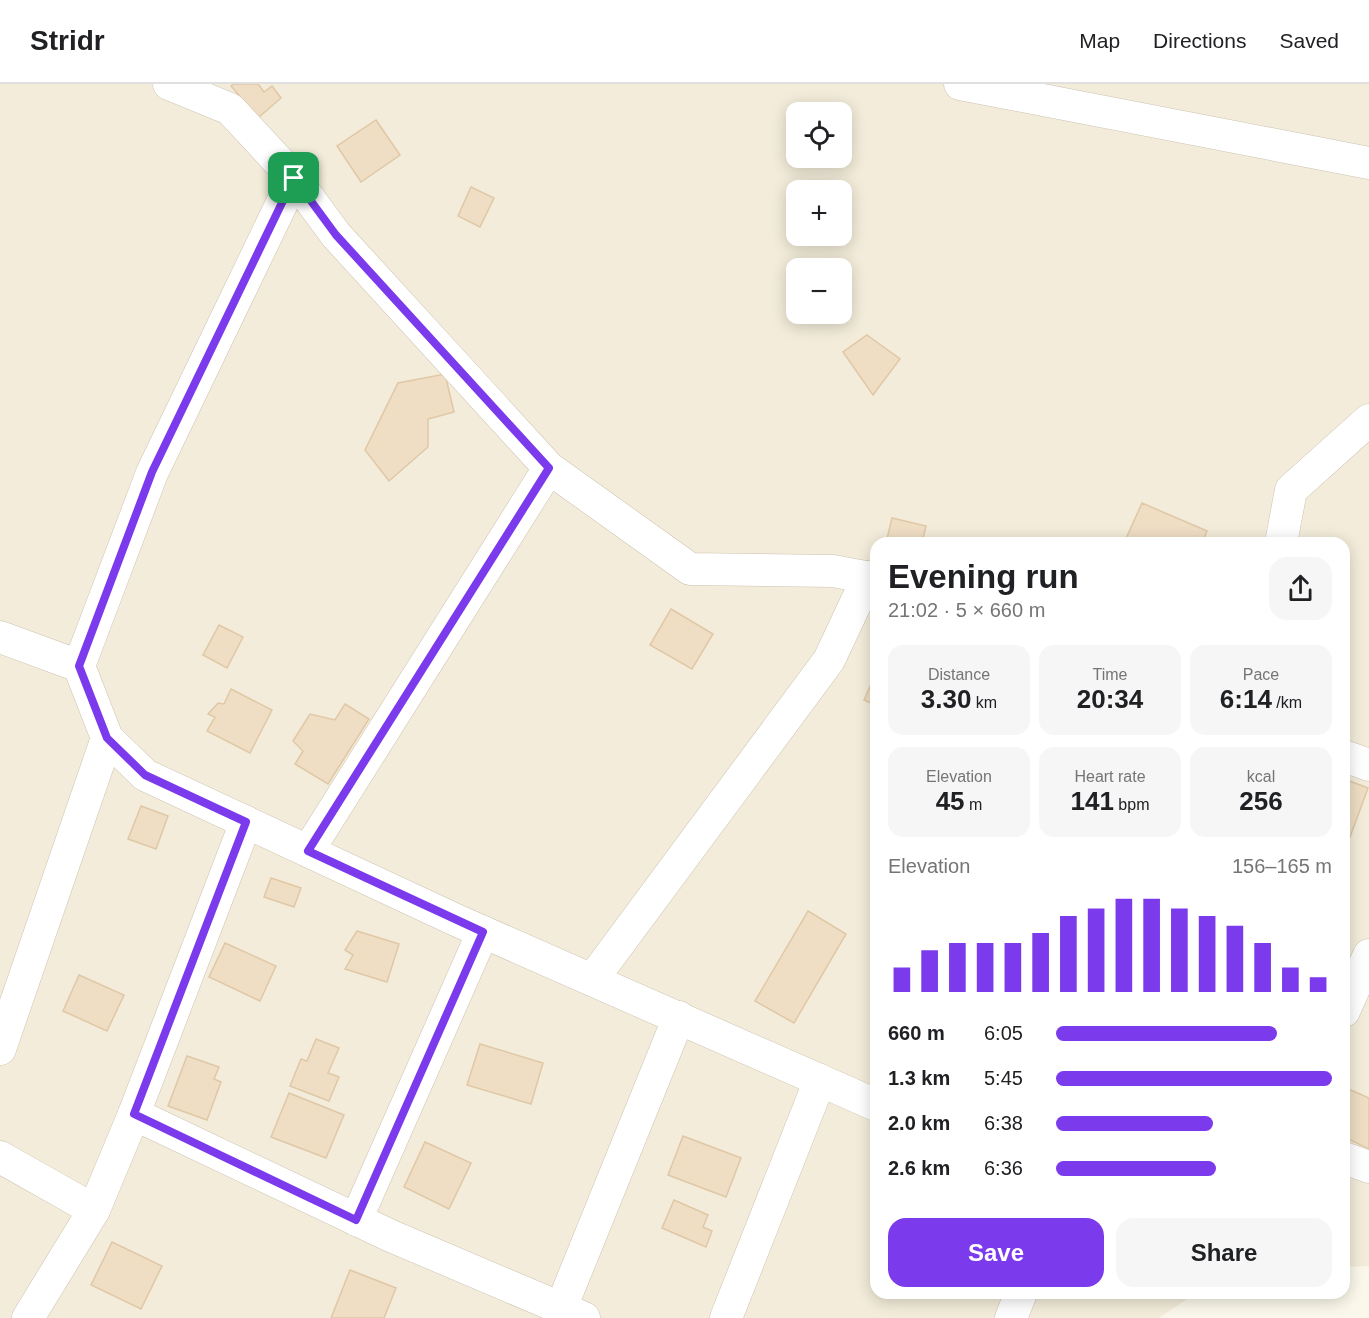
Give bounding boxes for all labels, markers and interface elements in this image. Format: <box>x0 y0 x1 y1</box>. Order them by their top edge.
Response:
text: Stridr <box>30 25 105 56</box>
text: Map <box>1079 29 1120 52</box>
text: Directions <box>1153 29 1246 52</box>
text: Saved <box>1279 29 1339 52</box>
map controls <box>786 102 852 324</box>
button: locate <box>786 102 852 168</box>
pin <box>268 152 319 203</box>
icon: arrive <box>277 161 310 194</box>
button: + <box>786 180 852 246</box>
button: − <box>786 258 852 324</box>
button: share <box>1269 557 1332 620</box>
text: Evening run <box>888 558 1079 595</box>
text: 21:02 · 5 × 660 m <box>888 599 1045 621</box>
text: Distance <box>928 666 990 683</box>
text: Time <box>1093 666 1127 683</box>
text: Pace <box>1243 666 1279 683</box>
text: 3.30 <box>921 684 971 714</box>
text: 20:34 <box>1077 684 1143 714</box>
text: 6:14 <box>1220 684 1272 714</box>
text: km <box>971 694 997 711</box>
text: /km <box>1272 694 1302 711</box>
text: Elevation <box>926 768 992 785</box>
text: Heart rate <box>1074 768 1146 785</box>
text: kcal <box>1247 768 1275 785</box>
text: 45 <box>936 786 965 816</box>
text: 141 <box>1071 786 1114 816</box>
text: 256 <box>1239 786 1283 816</box>
text: m <box>965 796 982 813</box>
text: bpm <box>1114 796 1149 813</box>
text: Elevation <box>888 855 970 877</box>
text: 156–165 m <box>1232 855 1332 877</box>
text: 660 m <box>888 1022 945 1044</box>
text: 6:05 <box>984 1022 1023 1044</box>
text: 1.3 km <box>888 1067 950 1089</box>
text: 5:45 <box>984 1067 1023 1089</box>
text: 2.0 km <box>888 1112 950 1134</box>
text: 6:38 <box>984 1112 1023 1134</box>
text: 2.6 km <box>888 1157 950 1179</box>
text: 6:36 <box>984 1157 1023 1179</box>
button: Save <box>888 1218 1104 1287</box>
button: Share <box>1116 1218 1332 1287</box>

